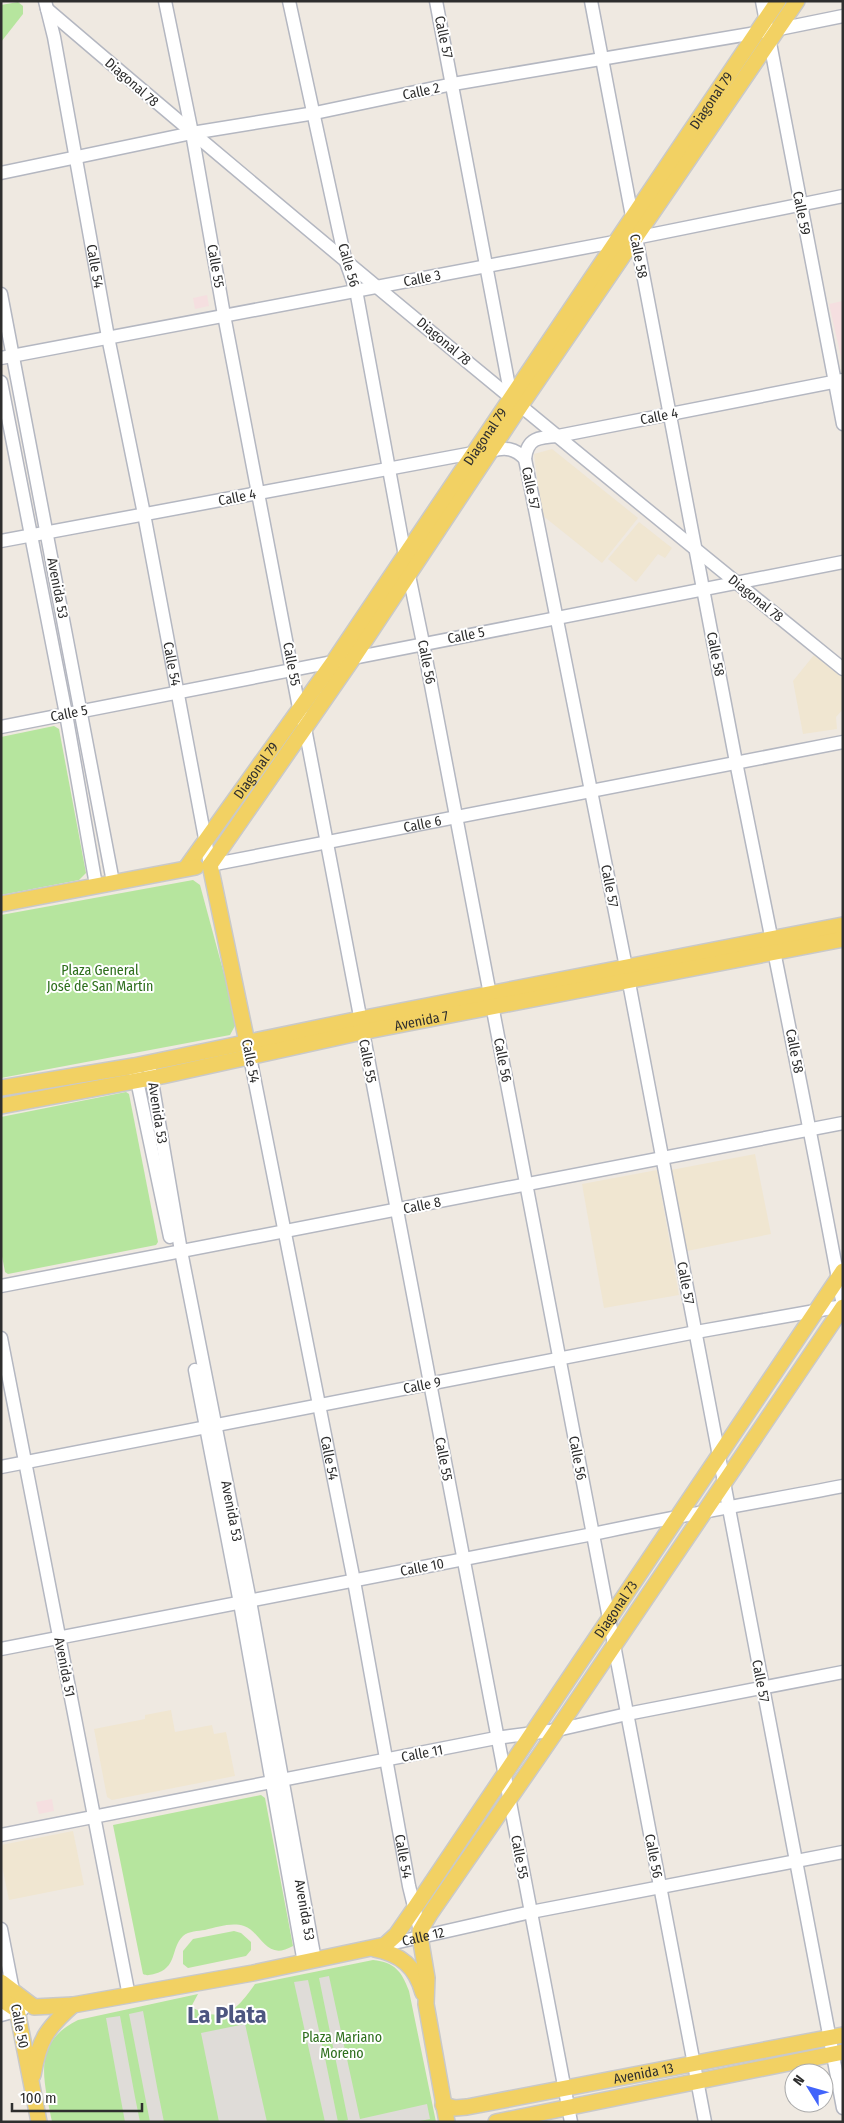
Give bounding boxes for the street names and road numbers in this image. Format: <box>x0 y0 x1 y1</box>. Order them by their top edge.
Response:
street label: Calle 57 <box>431 14 456 60</box>
street label: Diagonal 78 <box>101 54 162 110</box>
street label: Diagonal 79 <box>686 69 737 133</box>
street label: Calle 2 <box>401 79 441 104</box>
street label: Calle 59 <box>789 190 814 237</box>
street label: Calle 58 <box>626 233 651 280</box>
street label: Calle 56 <box>334 241 363 289</box>
street label: Calle 54 <box>82 243 107 290</box>
street label: Calle 55 <box>203 243 228 289</box>
street label: Calle 3 <box>402 267 442 290</box>
street label: Diagonal 78 <box>413 314 474 369</box>
street label: Calle 4 <box>639 404 680 428</box>
street label: Diagonal 79 <box>460 405 511 469</box>
street label: Calle 57 <box>518 465 543 511</box>
street label: Calle 4 <box>217 485 258 509</box>
street label: Avenida 53 <box>43 556 72 620</box>
street label: Diagonal 78 <box>725 571 787 626</box>
street label: Calle 5 <box>446 624 486 647</box>
street label: Calle 58 <box>703 631 728 678</box>
street label: Calle 56 <box>414 639 439 686</box>
street label: Calle 54 <box>159 640 184 688</box>
street label: Calle 55 <box>279 641 304 687</box>
street label: Calle 5 <box>49 702 89 725</box>
street label: Diagonal 79 <box>230 739 282 802</box>
street label: Calle 6 <box>402 812 443 836</box>
street label: Calle 57 <box>597 863 622 909</box>
street label: Avenida 7 <box>393 1007 450 1035</box>
street label: Calle 58 <box>782 1028 807 1075</box>
street label: Calle 56 <box>490 1037 515 1084</box>
street label: Calle 54 <box>238 1038 263 1085</box>
street label: Calle 55 <box>355 1038 380 1084</box>
street label: Avenida 53 <box>144 1081 171 1145</box>
street label: Calle 8 <box>402 1193 442 1217</box>
street label: Calle 57 <box>673 1260 698 1306</box>
street label: Calle 9 <box>402 1373 443 1397</box>
street label: Calle 54 <box>316 1435 342 1482</box>
street label: Calle 56 <box>565 1435 590 1482</box>
street label: Calle 55 <box>431 1436 456 1482</box>
street label: Avenida 53 <box>217 1479 246 1543</box>
street label: Calle 10 <box>399 1555 445 1580</box>
street label: Diagonal 73 <box>591 1578 641 1641</box>
street label: Avenida 51 <box>50 1636 79 1698</box>
street label: Calle 57 <box>748 1658 773 1704</box>
street label: Calle 11 <box>400 1741 444 1766</box>
street label: Calle 54 <box>391 1833 416 1880</box>
street label: Calle 56 <box>641 1833 666 1880</box>
street label: Calle 55 <box>507 1834 532 1880</box>
street label: Avenida 53 <box>291 1878 318 1942</box>
street label: Calle 12 <box>400 1924 446 1950</box>
street label: Calle 50 <box>7 2002 32 2050</box>
street label: Avenida 13 <box>612 2060 675 2088</box>

